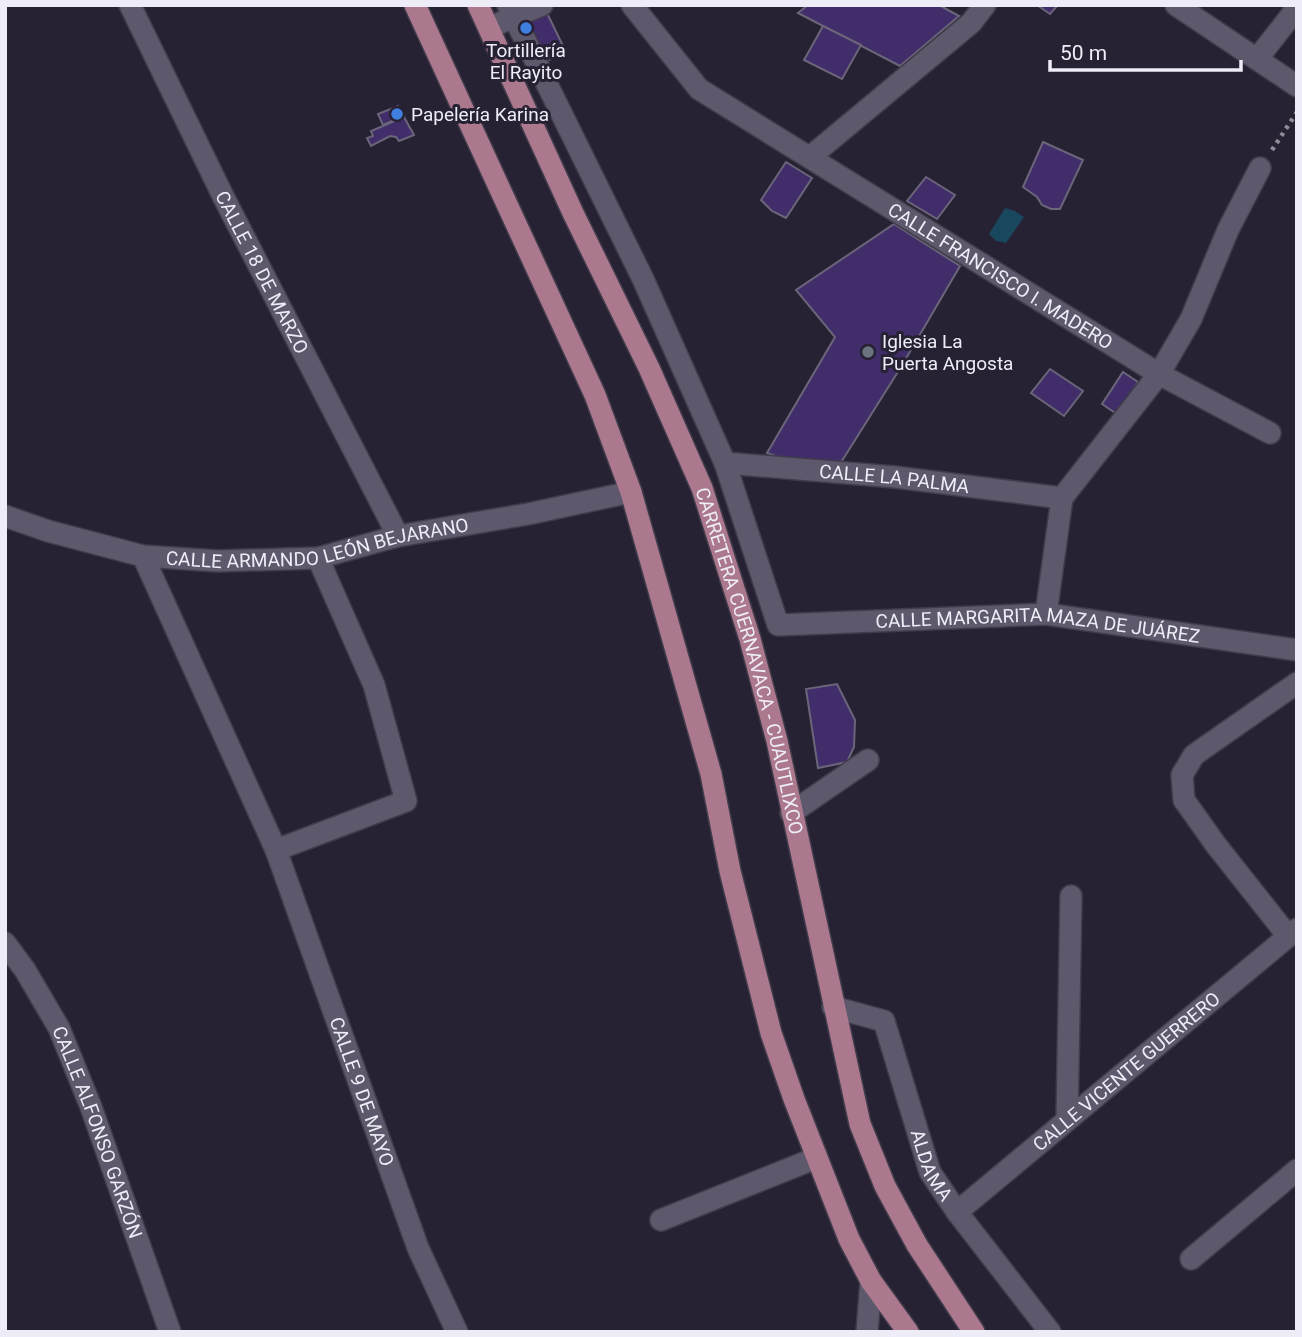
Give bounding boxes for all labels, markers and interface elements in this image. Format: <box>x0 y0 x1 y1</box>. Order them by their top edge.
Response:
marker: Tortillería El Rayito <box>518 20 534 36</box>
scale bar <box>1050 28 1241 72</box>
place label: Tortillería El Rayito <box>486 39 566 84</box>
text: 50 m <box>1060 41 1107 65</box>
place label: Papelería Karina <box>411 103 549 126</box>
marker: Papelería Karina <box>389 106 405 122</box>
street label: CALLE 18 DE MARZO <box>210 187 313 358</box>
street label: CALLE FRANCISCO I. MADERO <box>884 198 1117 354</box>
place label: Iglesia La Puerta Angosta <box>882 330 1013 375</box>
marker: Iglesia La Puerta Angosta <box>860 344 876 360</box>
street label: CALLE LA PALMA <box>818 460 971 498</box>
street label: CARRETERA CUERNAVACA - CUAUTLIXCO <box>691 485 808 836</box>
street label: CALLE ARMANDO LEÓN BEJARANO <box>165 513 470 573</box>
street label: CALLE MARGARITA MAZA DE JUÁREZ <box>875 603 1201 648</box>
street label: CALLE VICENTE GUERRERO <box>1028 987 1225 1156</box>
street label: CALLE 9 DE MAYO <box>324 1014 399 1169</box>
street label: CALLE ALFONSO GARZÓN <box>47 1023 147 1241</box>
street label: ALDAMA <box>906 1127 958 1206</box>

